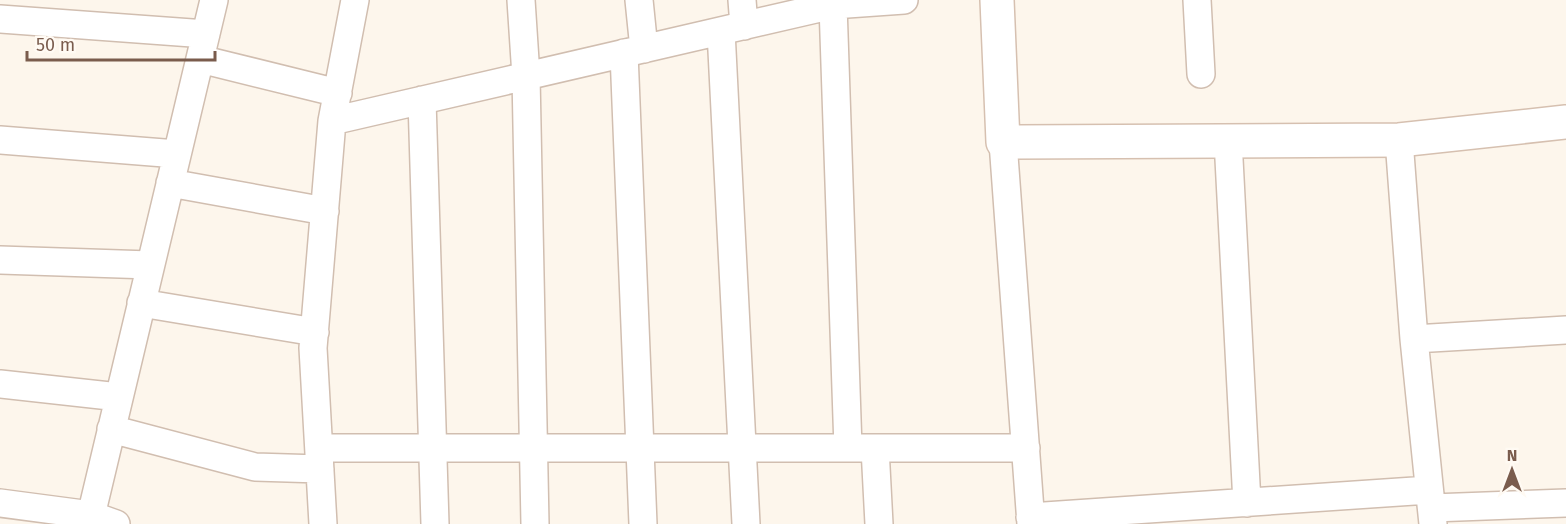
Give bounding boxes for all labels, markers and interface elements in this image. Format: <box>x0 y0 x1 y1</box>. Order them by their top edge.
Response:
scale bar <box>27 24 214 62</box>
text: 50 m <box>36 34 75 56</box>
north arrow <box>1482 440 1542 500</box>
text: N <box>1507 446 1517 465</box>

